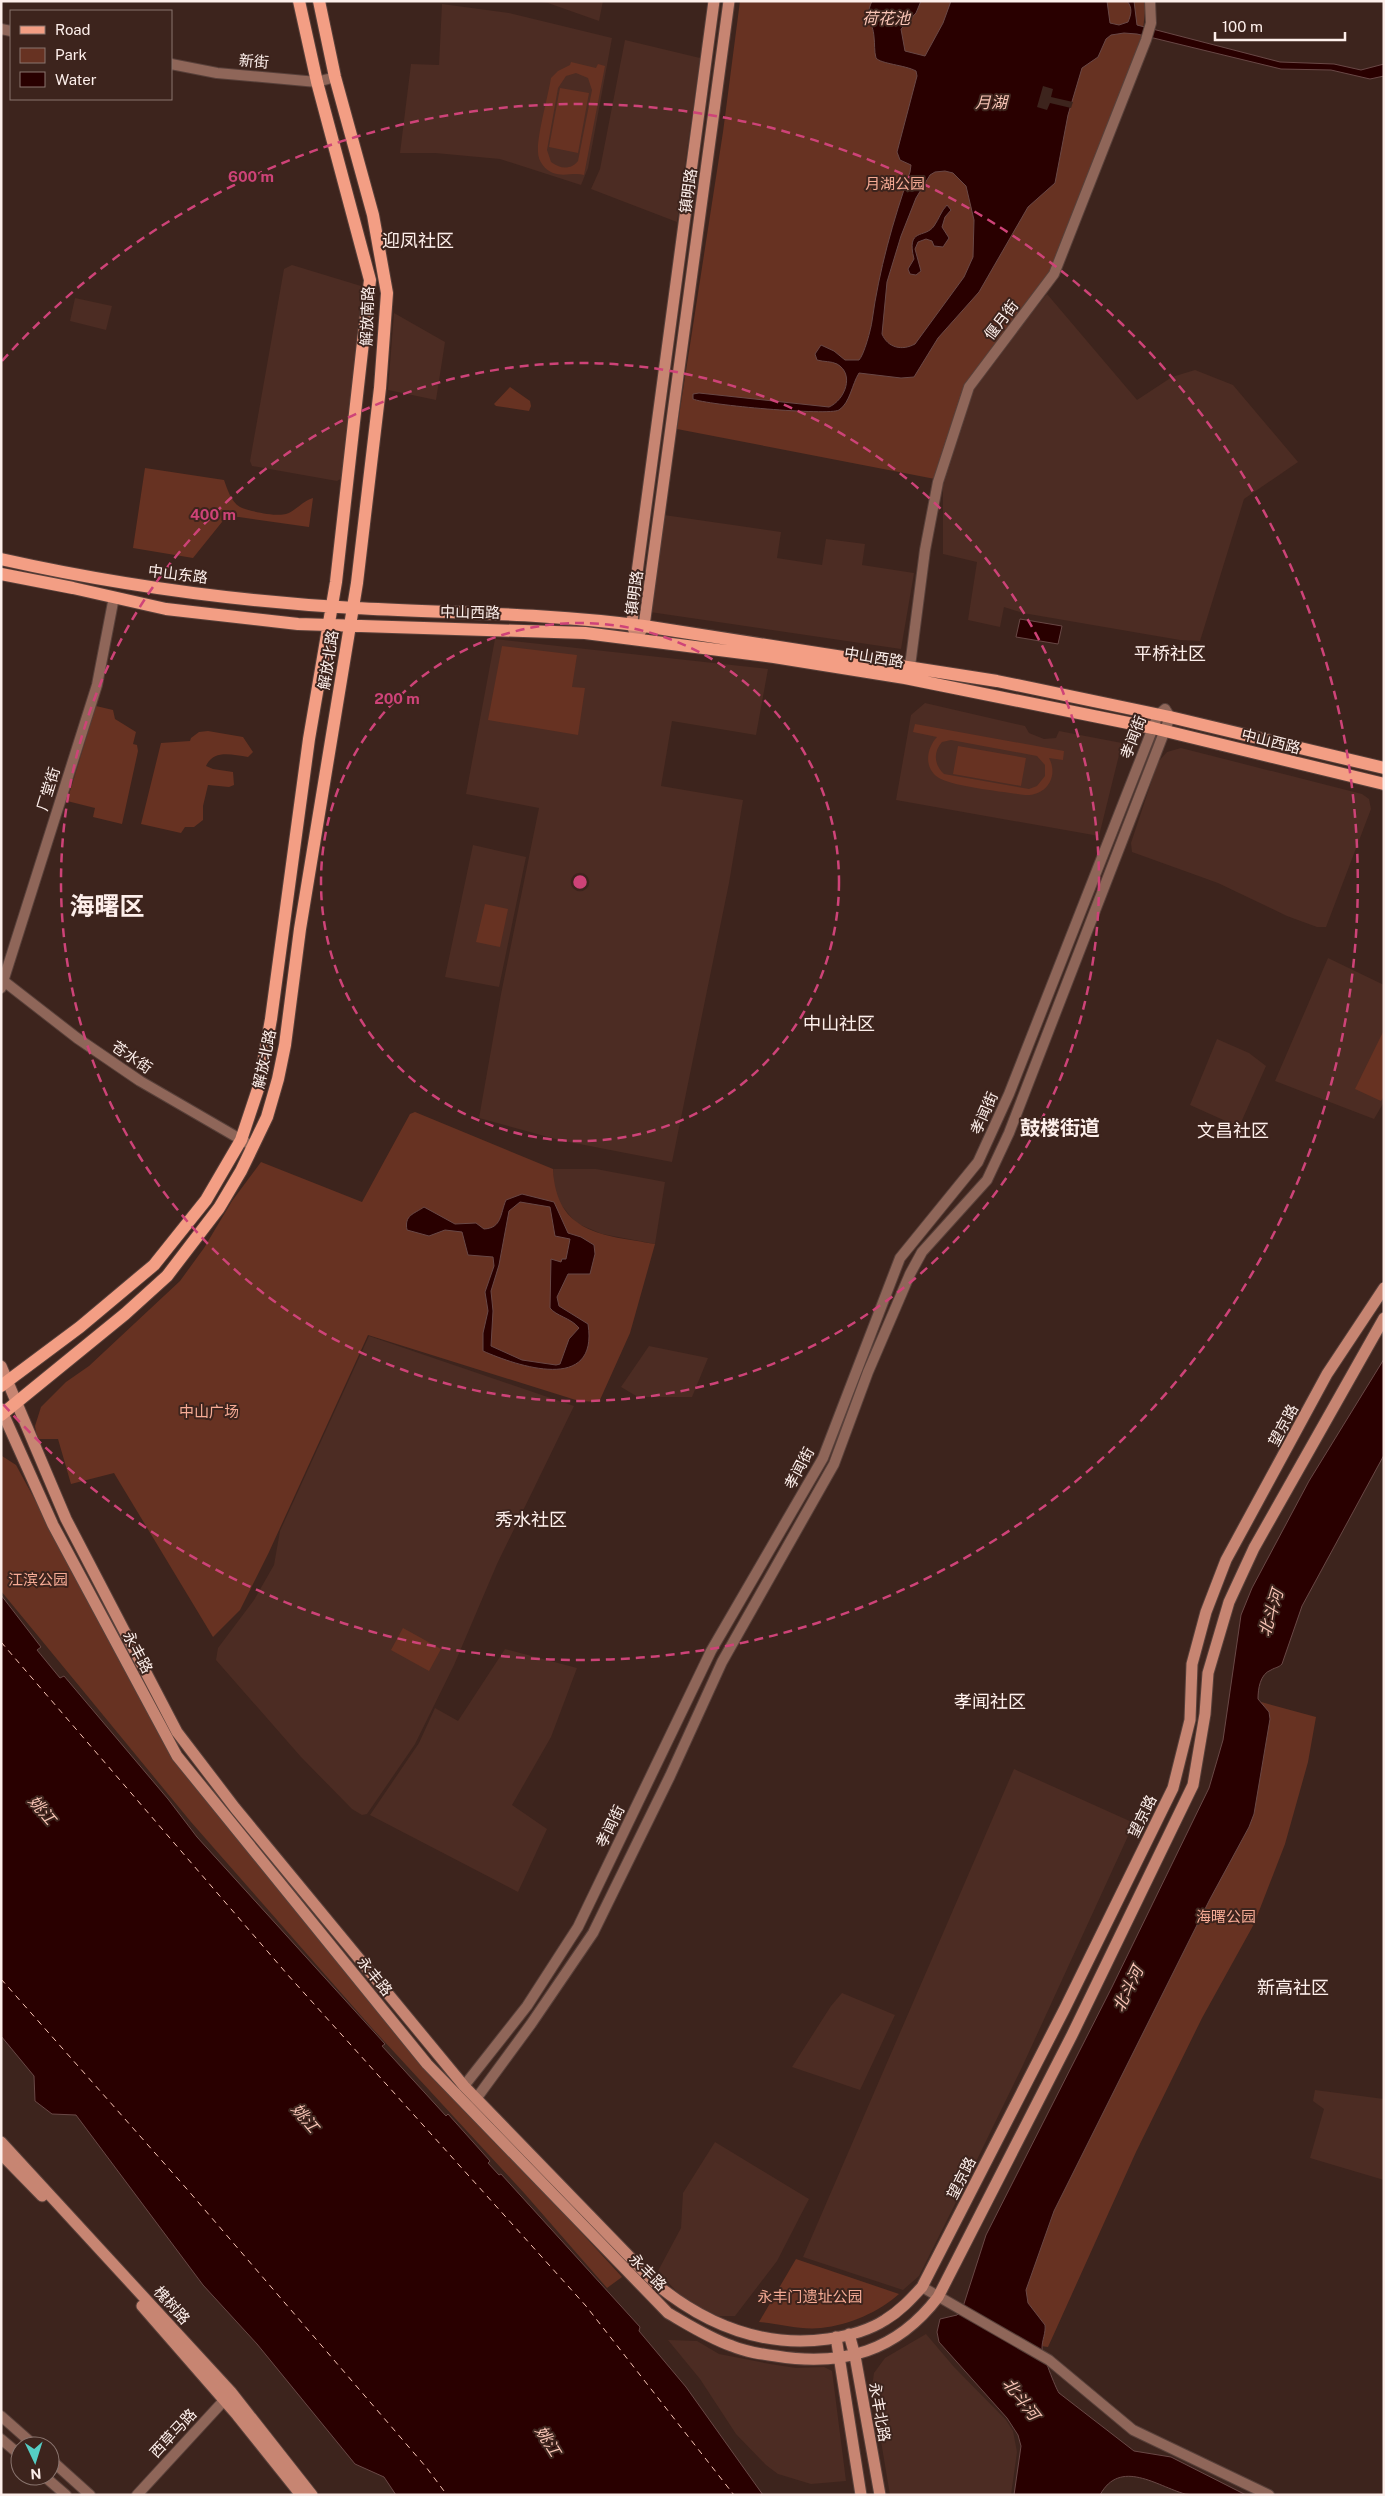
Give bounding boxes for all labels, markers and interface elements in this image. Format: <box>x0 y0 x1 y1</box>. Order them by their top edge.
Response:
water label: 荷花池 <box>862 9 912 28</box>
legend <box>10 10 172 100</box>
scale bar <box>1215 10 1345 42</box>
text: 100 m <box>1222 18 1263 35</box>
text: Road <box>55 21 91 38</box>
text: Park <box>55 46 87 63</box>
street label: 新街 <box>238 51 270 71</box>
text: Water <box>55 71 97 88</box>
water label: 月湖 <box>975 93 1010 112</box>
text: 600 m <box>228 168 274 185</box>
street label: 镇明路 <box>676 168 700 214</box>
park label: 月湖公园 <box>865 175 925 192</box>
district label: 迎凤社区 <box>382 230 454 251</box>
street label: 解放南路 <box>357 286 377 346</box>
street label: 偃月街 <box>981 297 1021 343</box>
text: 400 m <box>190 506 236 523</box>
street label: 中山东路 <box>147 562 209 586</box>
street label: 镇明路 <box>622 570 646 616</box>
street label: 中山西路 <box>440 603 500 621</box>
street label: 解放北路 <box>315 629 341 691</box>
district label: 平桥社区 <box>1134 643 1206 664</box>
street label: 中山西路 <box>843 644 905 670</box>
text: 200 m <box>374 690 420 707</box>
street label: 孝闻街 <box>1117 713 1149 761</box>
street label: 中山西路 <box>1240 725 1302 757</box>
street label: 厂堂街 <box>33 765 63 813</box>
centre of rings <box>571 873 589 891</box>
district label: 海曙区 <box>69 891 145 921</box>
district label: 中山社区 <box>803 1013 875 1034</box>
street label: 解放北路 <box>249 1028 279 1090</box>
street label: 苍水街 <box>109 1037 155 1077</box>
street label: 孝闻街 <box>967 1089 1001 1137</box>
district label: 鼓楼街道 <box>1020 1116 1100 1140</box>
district label: 文昌社区 <box>1197 1120 1269 1141</box>
street label: 望京路 <box>1265 1401 1301 1449</box>
park label: 中山广场 <box>179 1403 239 1420</box>
street label: 孝闻街 <box>781 1444 817 1492</box>
district label: 秀水社区 <box>495 1509 567 1530</box>
park label: 江滨公园 <box>8 1571 68 1588</box>
water label: 北斗河 <box>1255 1584 1288 1639</box>
street label: 永丰路 <box>120 1628 156 1676</box>
district label: 孝闻社区 <box>954 1691 1026 1712</box>
water label: 姚江 <box>24 1792 61 1830</box>
street label: 望京路 <box>1124 1792 1160 1840</box>
street label: 孝闻街 <box>592 1802 628 1850</box>
park label: 海曙公园 <box>1196 1908 1256 1925</box>
street label: 永丰路 <box>354 1953 396 1999</box>
water label: 北斗河 <box>1109 1961 1148 2015</box>
district label: 新高社区 <box>1257 1977 1329 1998</box>
water label: 姚江 <box>287 2100 324 2138</box>
street label: 望京路 <box>943 2154 979 2202</box>
street label: 永丰路 <box>626 2250 670 2294</box>
street label: 槐树路 <box>151 2283 193 2327</box>
park label: 永丰门遗址公园 <box>757 2288 863 2305</box>
water label: 北斗河 <box>999 2374 1045 2426</box>
street label: 永丰北路 <box>866 2381 894 2443</box>
street label: 西草马路 <box>146 2405 200 2461</box>
water label: 姚江 <box>531 2422 566 2461</box>
north arrow <box>10 2436 60 2486</box>
text: N <box>30 2466 42 2482</box>

